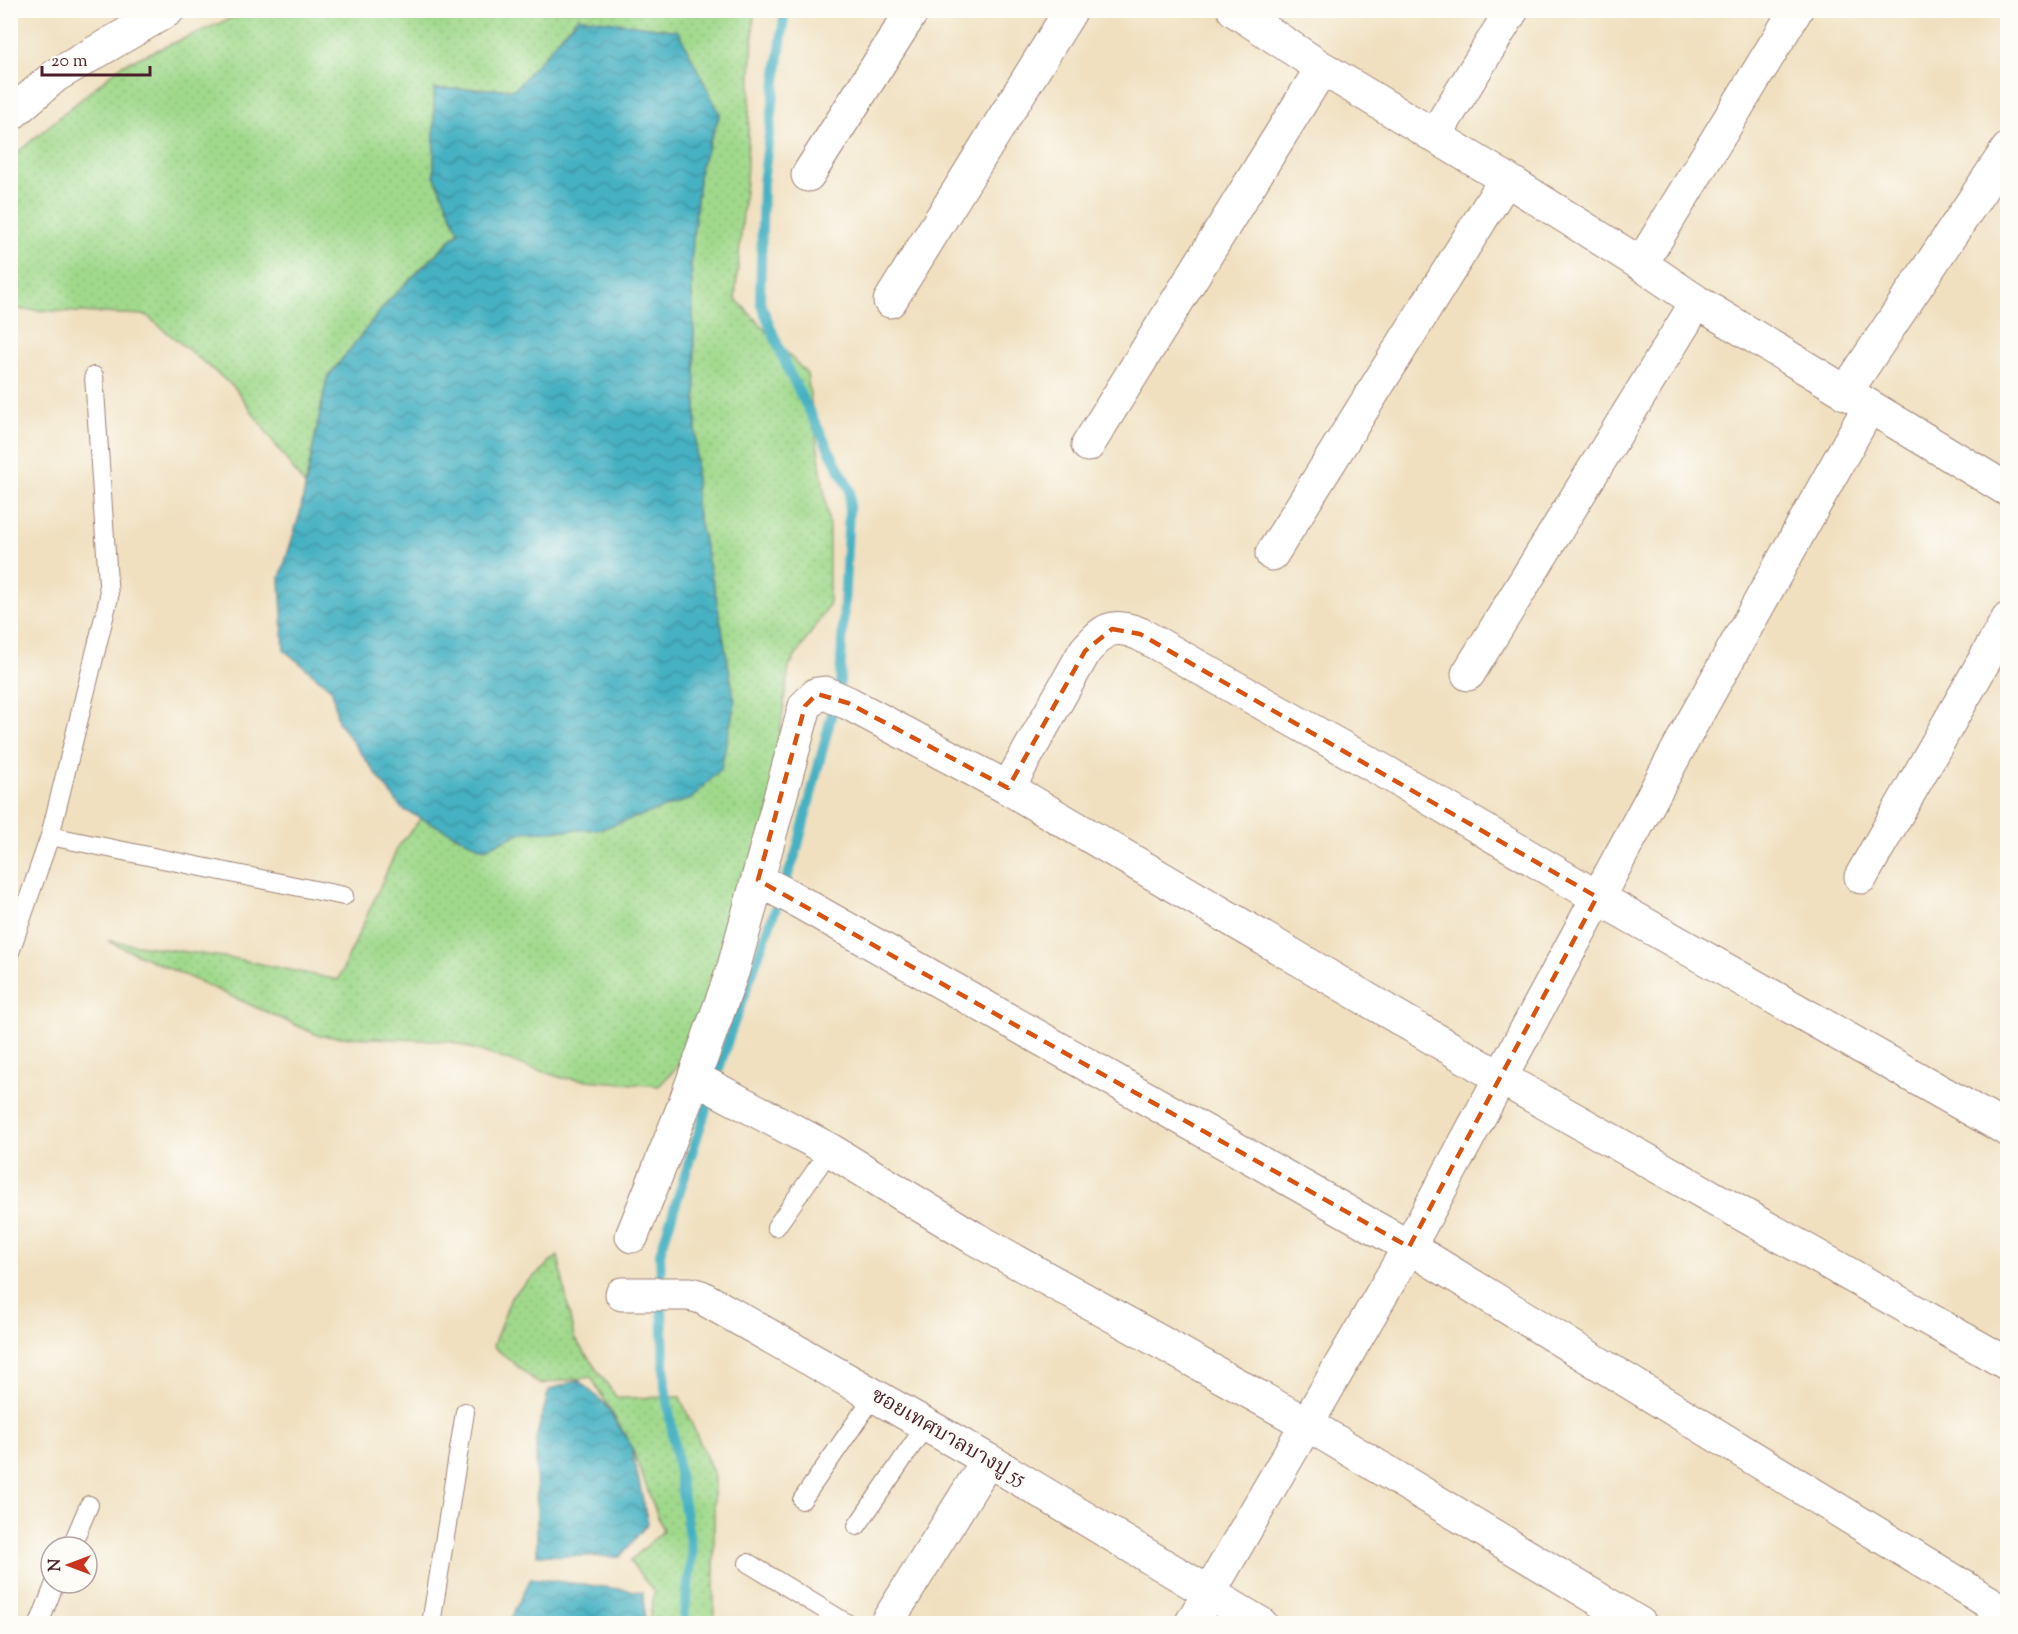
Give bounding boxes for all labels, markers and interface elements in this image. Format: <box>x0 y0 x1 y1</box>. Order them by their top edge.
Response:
scale bar <box>42 39 150 77</box>
text: 20 m <box>51 49 88 75</box>
street label: ซอยเทศบาลบางปู 55 <box>865 1381 1031 1495</box>
north arrow <box>39 1535 99 1595</box>
text: N <box>45 1558 68 1571</box>

